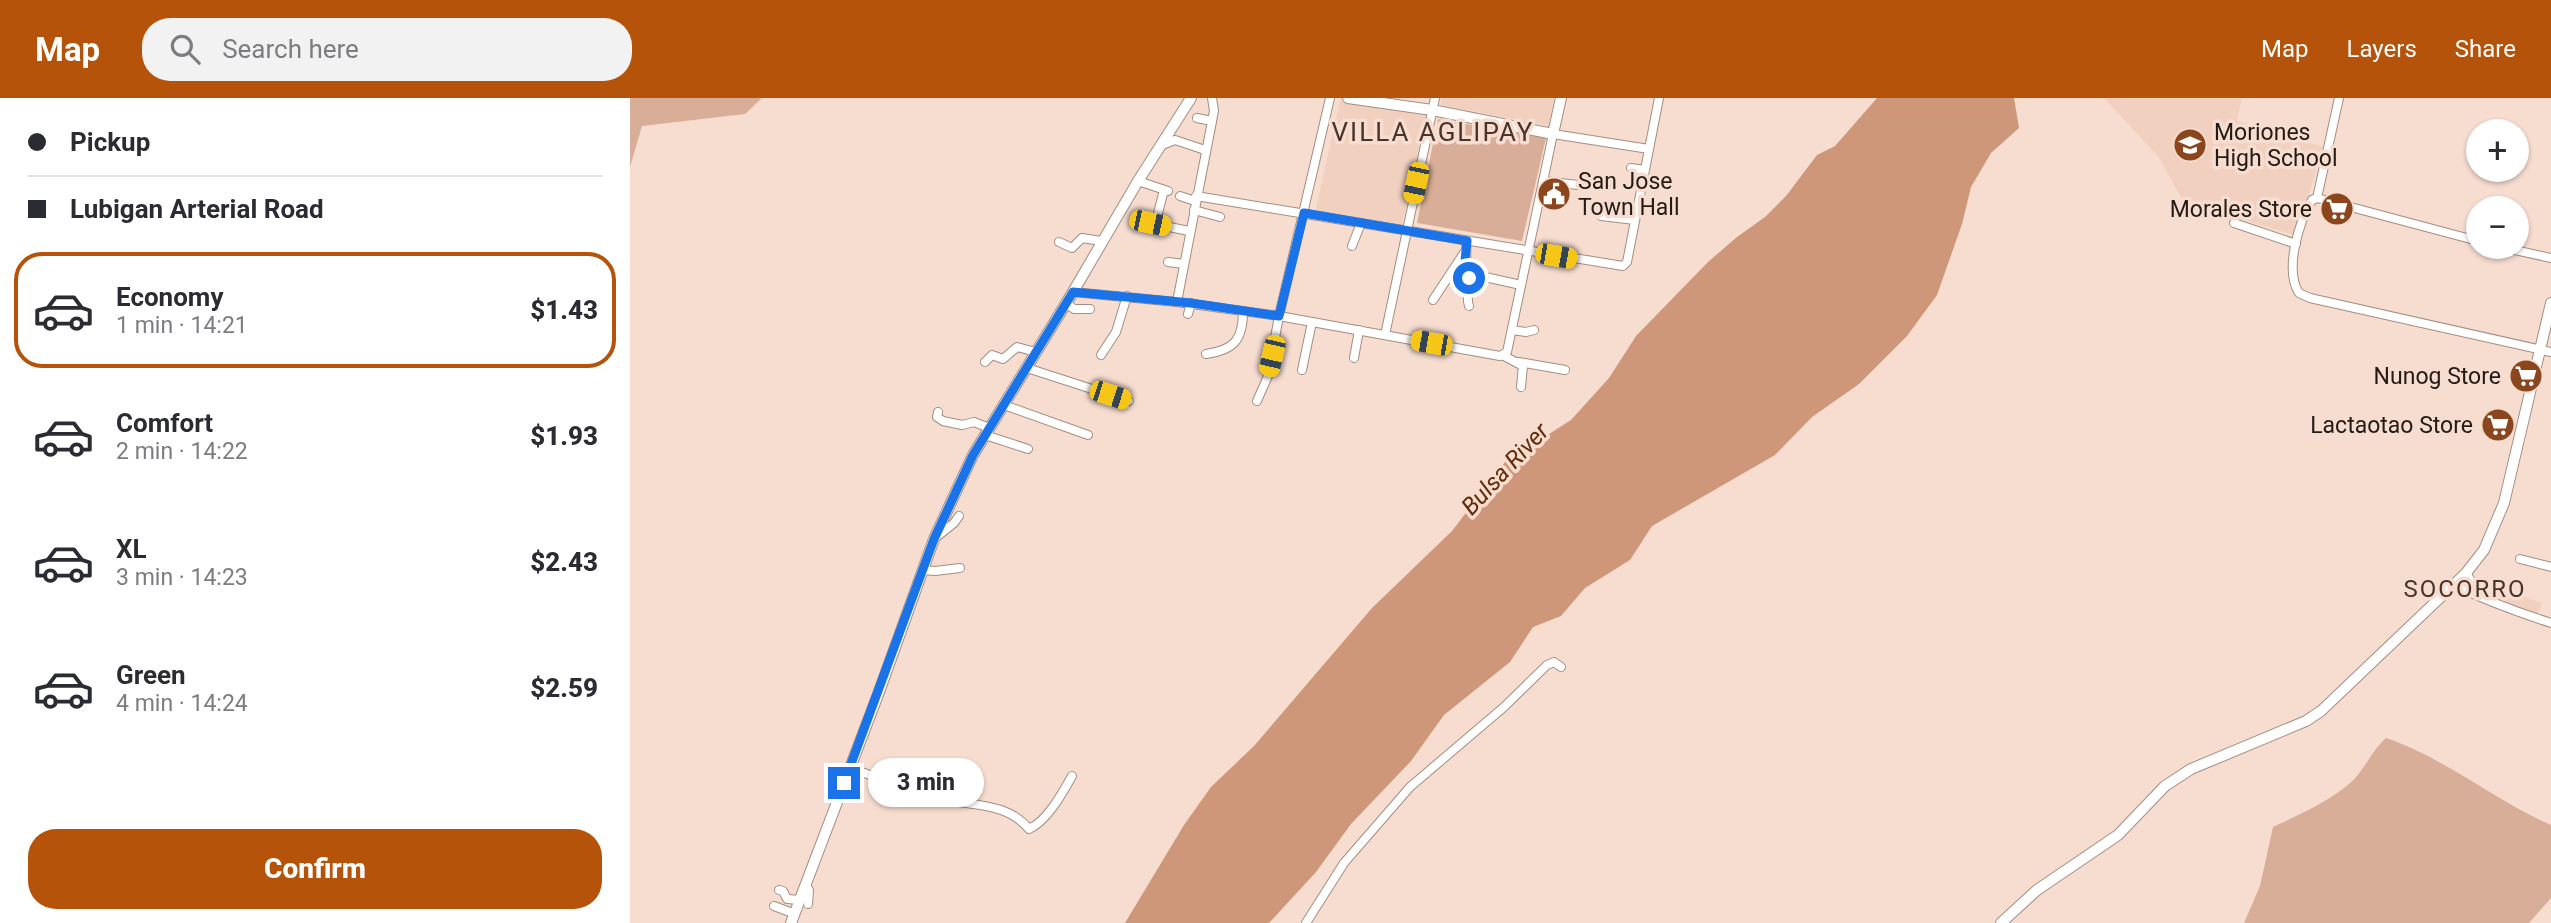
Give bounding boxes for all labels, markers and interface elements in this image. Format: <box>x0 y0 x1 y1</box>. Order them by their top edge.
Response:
search box <box>142 18 632 81</box>
text: Map <box>35 30 100 69</box>
icon: search <box>166 30 204 68</box>
text: Search here <box>222 34 359 64</box>
text: Map <box>2261 35 2309 63</box>
text: Layers <box>2347 35 2417 63</box>
text: Share <box>2455 35 2516 63</box>
district label: VILLA AGLIPAY <box>1332 117 1534 147</box>
place label: Moriones High School <box>2214 119 2337 172</box>
map controls <box>2466 119 2529 259</box>
button: + <box>2466 119 2529 182</box>
school or university icon: Moriones High School <box>2171 126 2209 164</box>
text: Pickup <box>70 127 150 157</box>
car <box>1402 160 1431 206</box>
place label: San Jose Town Hall <box>1578 168 1680 221</box>
public building icon: San Jose Town Hall <box>1535 175 1573 213</box>
supermarket icon: Morales Store <box>2318 190 2356 228</box>
text: Lubigan Arterial Road <box>70 194 324 224</box>
place label: Morales Store <box>2170 196 2312 223</box>
button: − <box>2466 196 2529 259</box>
car <box>1128 208 1173 238</box>
car <box>1534 242 1579 270</box>
route start <box>1453 262 1485 294</box>
icon: car <box>32 279 95 342</box>
text: Economy <box>116 282 223 312</box>
text: $1.43 <box>530 295 598 325</box>
text: 1 min · 14:21 <box>116 312 248 339</box>
car <box>1409 329 1454 357</box>
car <box>1258 333 1287 379</box>
supermarket icon: Nunog Store <box>2507 357 2545 395</box>
place label: Nunog Store <box>2374 363 2501 390</box>
car <box>1087 379 1134 411</box>
icon: car <box>32 405 95 468</box>
supermarket icon: Lactaotao Store <box>2479 406 2517 444</box>
text: Comfort <box>116 408 213 438</box>
place label: Lactaotao Store <box>2310 412 2473 439</box>
water label: Bulsa River <box>1456 417 1555 521</box>
text: $1.93 <box>530 421 598 451</box>
text: 2 min · 14:22 <box>116 438 248 465</box>
icon: car <box>32 531 95 594</box>
text: XL <box>116 534 147 564</box>
text: $2.43 <box>530 547 598 577</box>
text: 3 min · 14:23 <box>116 564 248 591</box>
district label: SOCORRO <box>2404 575 2526 603</box>
icon: car <box>32 657 95 720</box>
text: Green <box>116 660 186 690</box>
text: $2.59 <box>530 673 598 703</box>
text: 4 min · 14:24 <box>116 690 248 717</box>
callout: 3 min <box>868 758 984 808</box>
route end <box>828 767 860 799</box>
text: 3 min <box>897 769 955 796</box>
button: Confirm <box>28 829 602 909</box>

